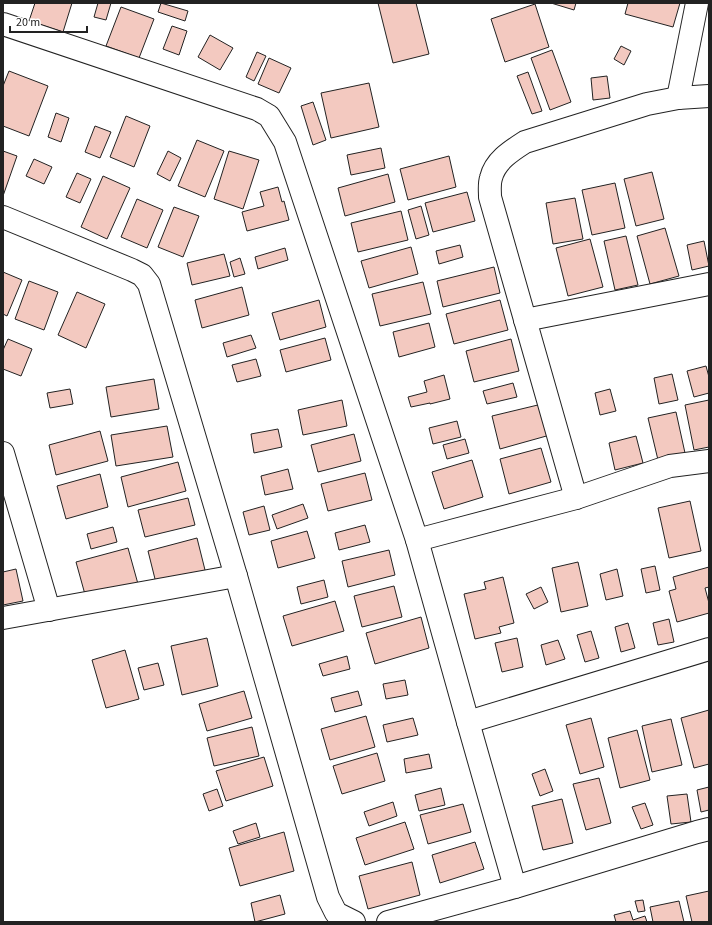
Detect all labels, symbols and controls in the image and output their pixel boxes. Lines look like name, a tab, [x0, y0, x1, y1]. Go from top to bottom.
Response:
scale bar	[10, 8, 87, 34]
text: 20 m	[16, 14, 40, 31]

